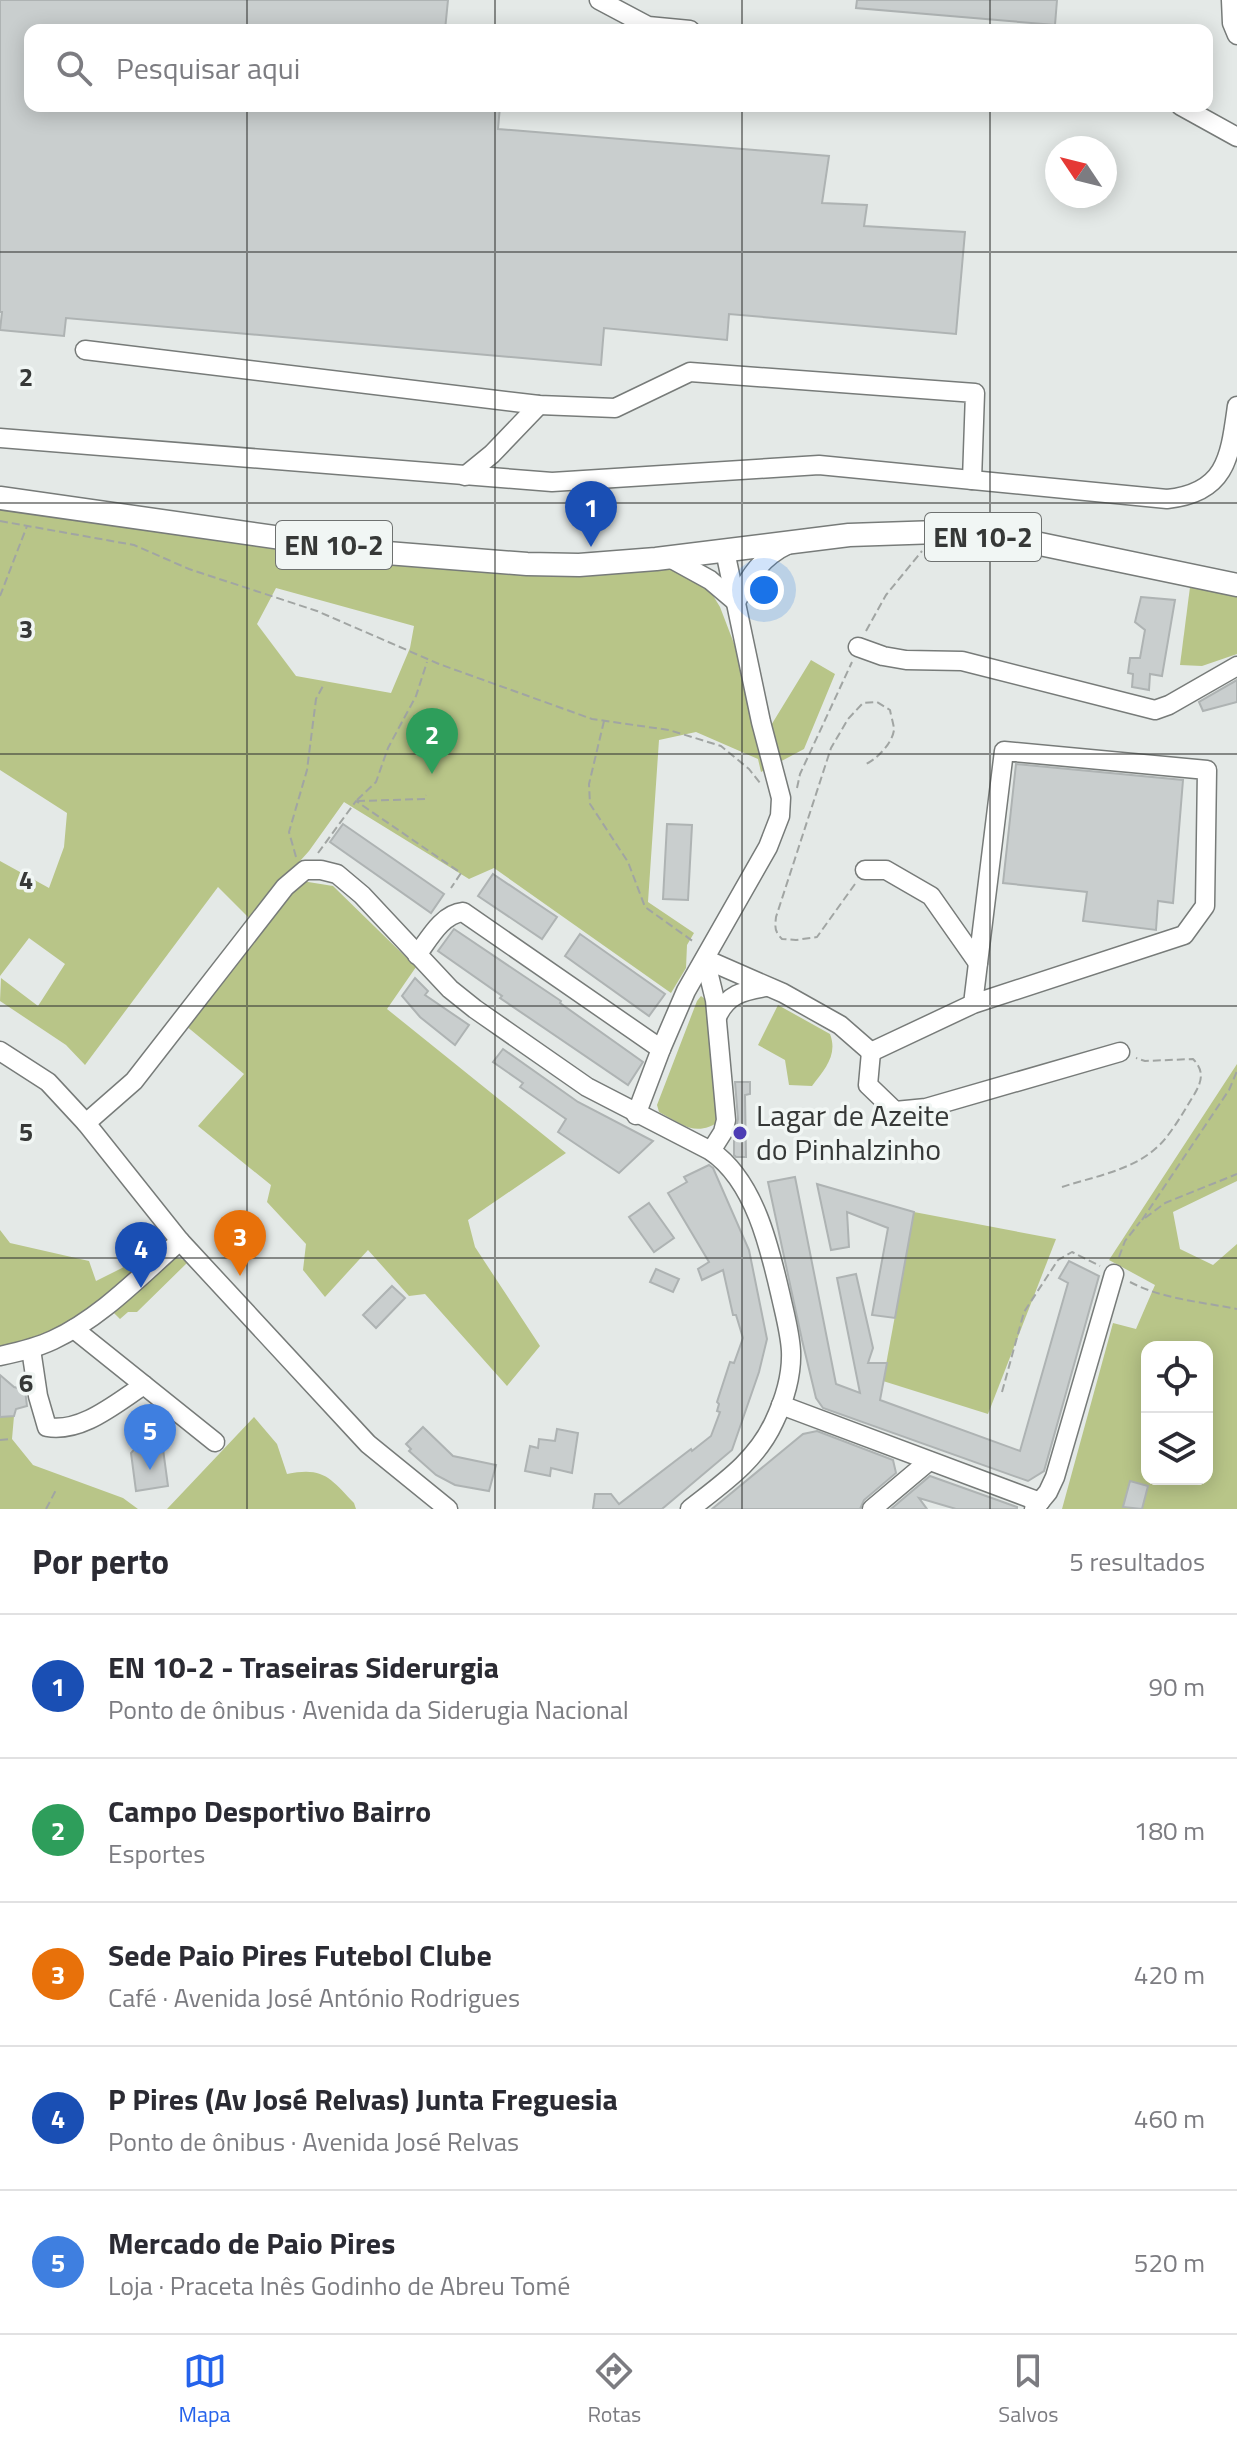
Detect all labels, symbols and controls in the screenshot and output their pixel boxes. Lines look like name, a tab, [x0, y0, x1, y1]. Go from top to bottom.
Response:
search box	[24, 24, 1213, 112]
text: Pesquisar aqui	[116, 45, 300, 91]
icon: search	[52, 46, 96, 90]
north arrow	[1045, 136, 1117, 208]
text: 2	[19, 357, 33, 396]
pin: 1	[565, 481, 617, 547]
road number: EN 10-2	[925, 513, 1041, 561]
road number: EN 10-2	[276, 521, 392, 569]
your location	[744, 570, 784, 610]
text: 3	[19, 609, 33, 648]
pin: 2	[406, 708, 458, 774]
text: 4	[19, 860, 33, 899]
place label: Lagar de Azeite do Pinhalzinho	[756, 1092, 949, 1172]
text: 5	[19, 1112, 33, 1151]
marker: Lagar de Azeite do Pinhalzinho	[731, 1124, 749, 1142]
pin: 3	[214, 1210, 266, 1276]
pin: 4	[115, 1222, 167, 1288]
map controls	[1141, 1341, 1213, 1485]
button: locate	[1141, 1341, 1213, 1413]
text: 6	[19, 1363, 33, 1402]
pin: 5	[124, 1404, 176, 1470]
button: layers	[1141, 1413, 1213, 1485]
text: Por perto	[32, 1535, 169, 1587]
text: 5 resultados	[1069, 1542, 1205, 1581]
text: EN 10-2 - Traseiras Siderurgia	[108, 1644, 499, 1690]
text: 1	[51, 1667, 65, 1706]
text: 90 m	[1148, 1667, 1205, 1706]
text: Ponto de ônibus · Avenida da Siderugia Nacional	[108, 1690, 629, 1729]
text: Campo Desportivo Bairro	[108, 1788, 431, 1834]
text: 2	[51, 1811, 65, 1850]
text: 180 m	[1134, 1811, 1205, 1850]
text: Esportes	[108, 1834, 205, 1873]
text: Sede Paio Pires Futebol Clube	[108, 1932, 492, 1978]
text: 3	[51, 1955, 65, 1994]
text: 420 m	[1134, 1955, 1205, 1994]
text: Café · Avenida José António Rodrigues	[108, 1978, 520, 2017]
text: P Pires (Av José Relvas) Junta Freguesia	[108, 2076, 618, 2122]
text: 4	[51, 2099, 65, 2138]
text: 460 m	[1134, 2099, 1205, 2138]
text: Ponto de ônibus · Avenida José Relvas	[108, 2122, 519, 2161]
text: Mercado de Paio Pires	[108, 2220, 395, 2266]
text: 5	[51, 2243, 65, 2282]
text: 520 m	[1134, 2243, 1205, 2282]
text: Loja · Praceta Inês Godinho de Abreu Tomé	[108, 2266, 570, 2305]
tab: Mapa	[178, 2349, 231, 2431]
tab: Rotas	[587, 2349, 641, 2431]
tab: Salvos	[998, 2349, 1059, 2431]

